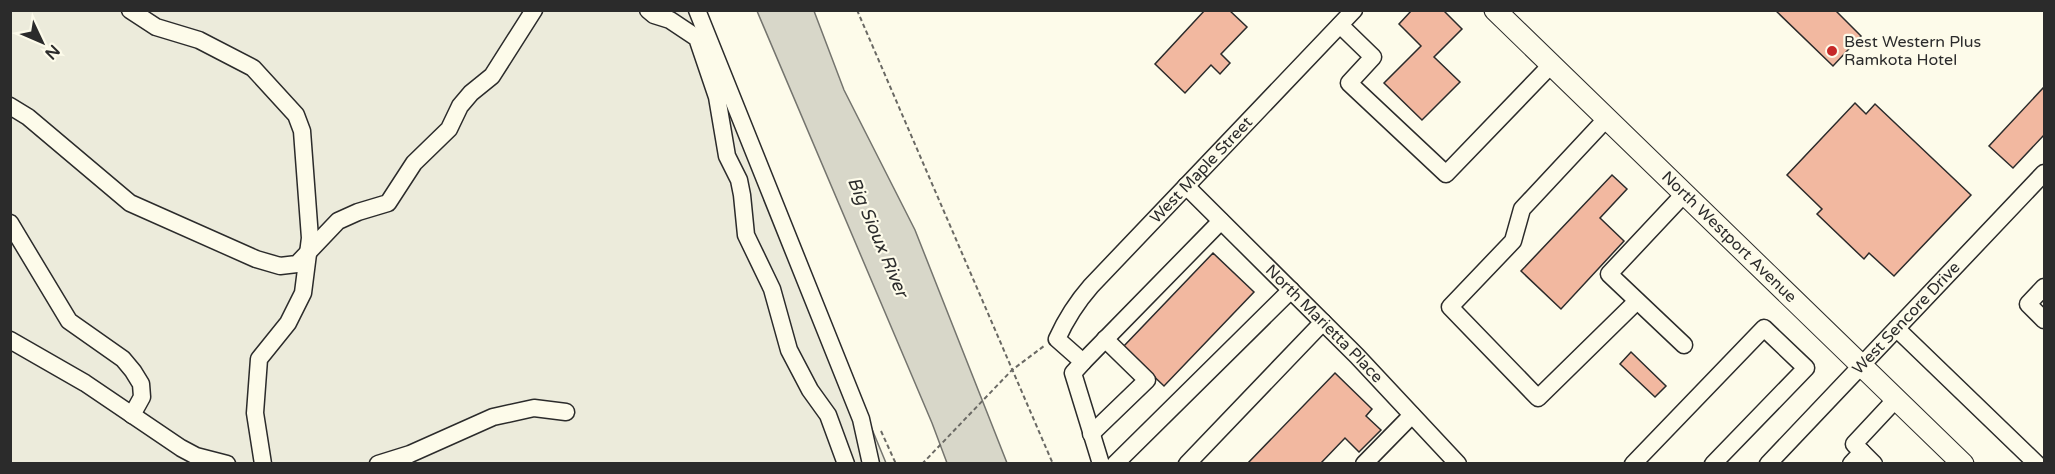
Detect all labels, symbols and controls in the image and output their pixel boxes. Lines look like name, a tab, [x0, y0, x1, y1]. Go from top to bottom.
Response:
north arrow	[12, 12, 72, 72]
place label: Best Western Plus Ramkota Hotel	[1844, 32, 1981, 70]
text: N	[40, 40, 64, 63]
marker: Best Western Plus Ramkota Hotel	[1825, 44, 1839, 58]
street label: West Maple Street	[1146, 113, 1257, 228]
street label: North Westport Avenue	[1657, 167, 1801, 307]
water label: Big Sioux River	[843, 174, 914, 302]
street label: West Sencore Drive	[1848, 258, 1964, 379]
street label: North Marietta Place	[1261, 260, 1387, 387]

